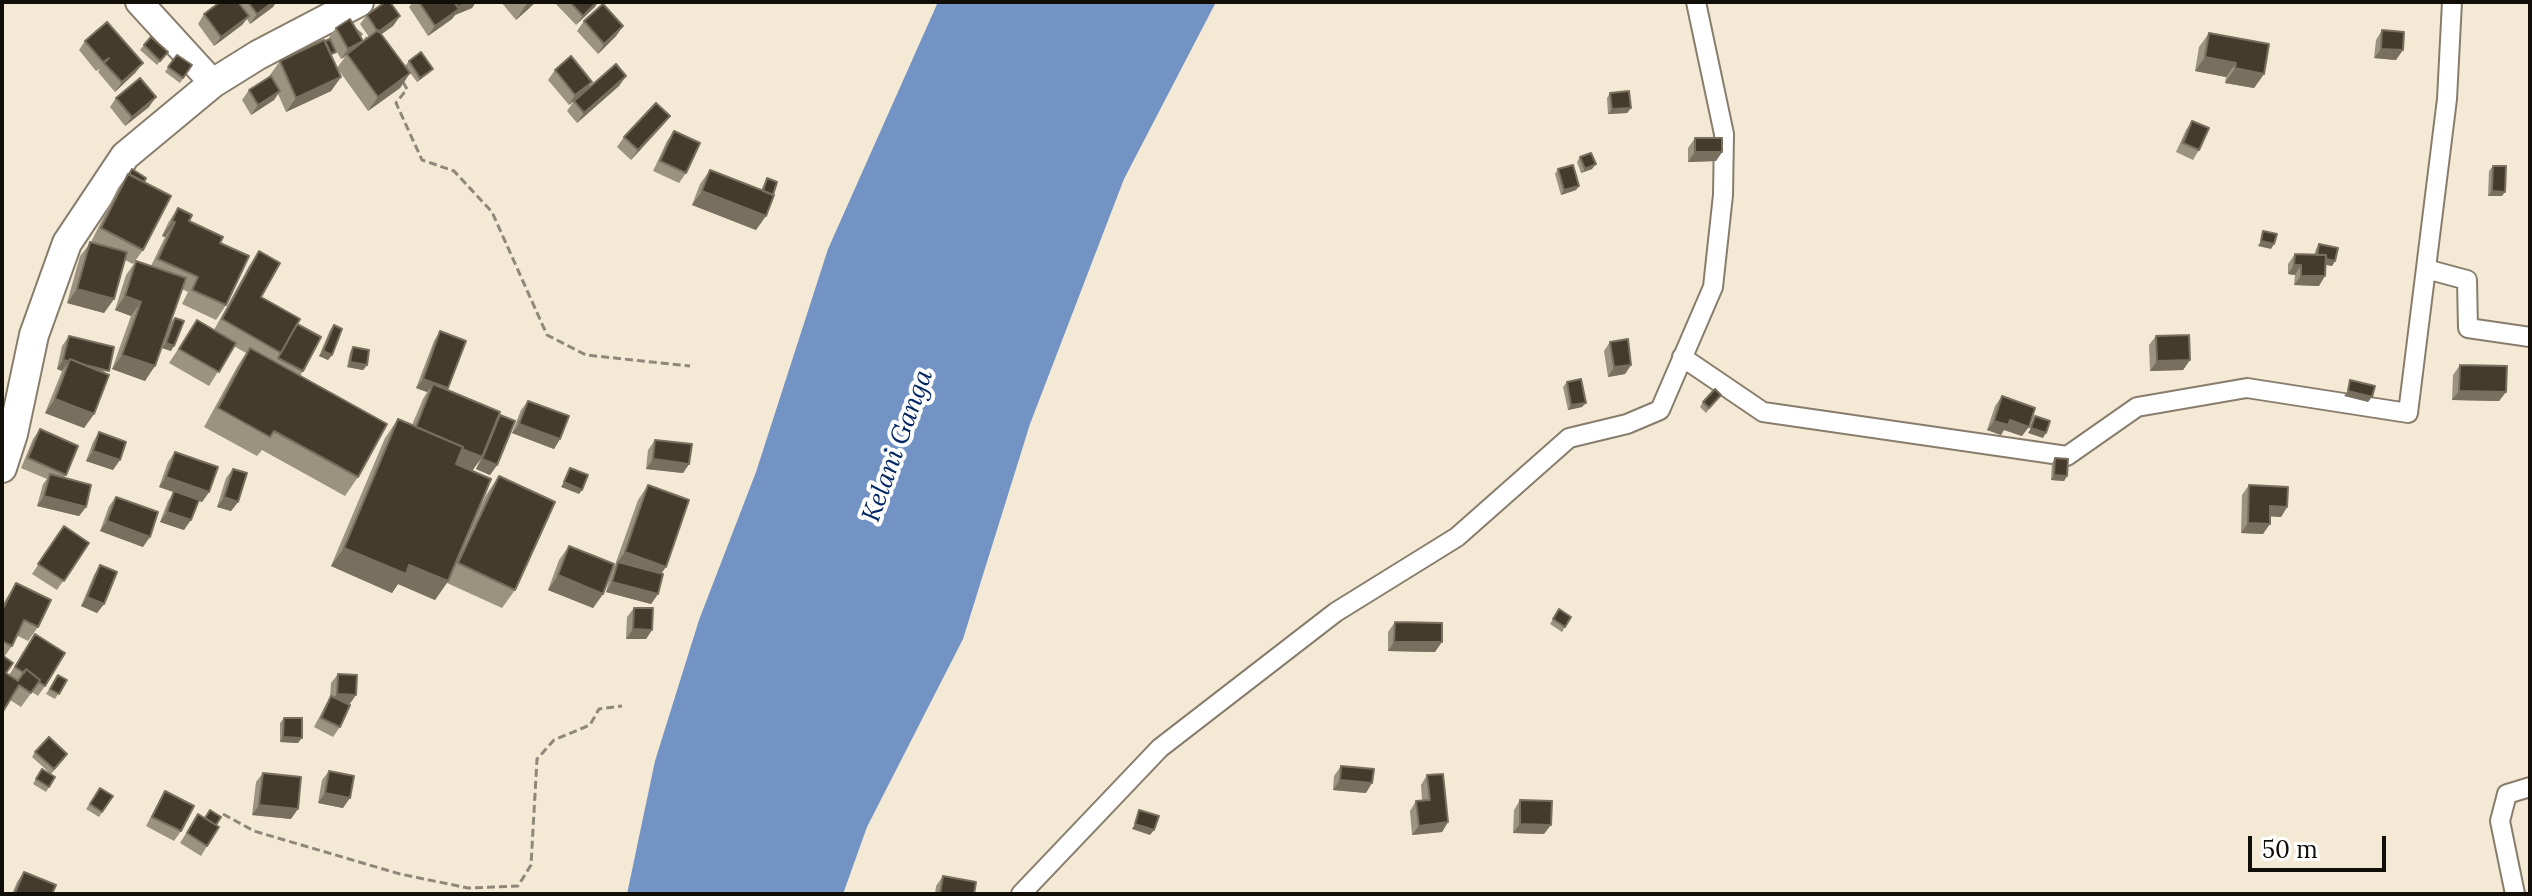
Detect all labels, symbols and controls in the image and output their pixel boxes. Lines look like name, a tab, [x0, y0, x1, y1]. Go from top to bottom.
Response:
water label: Kelani Ganga	[856, 366, 940, 526]
scale bar	[2252, 820, 2390, 870]
text: 50 m	[2262, 834, 2318, 865]

